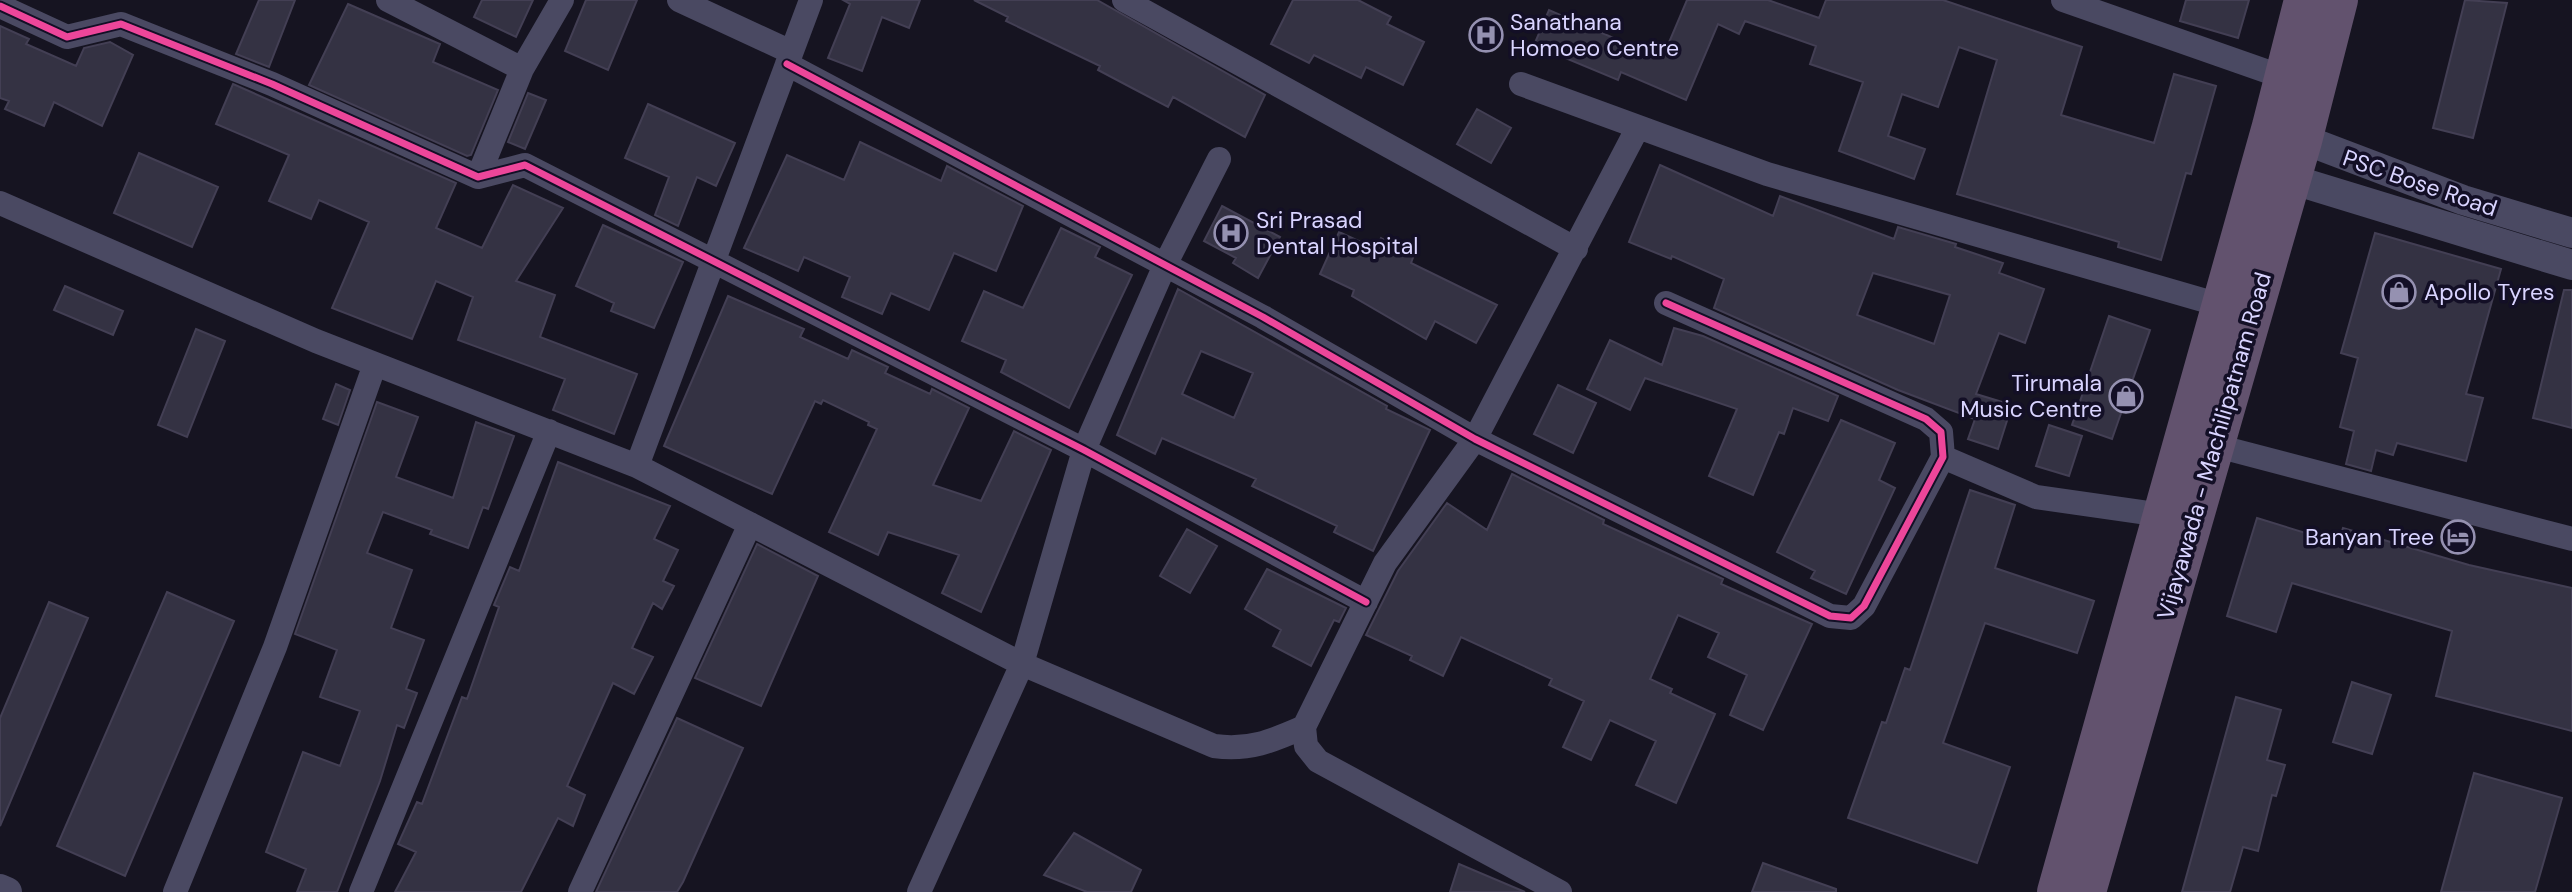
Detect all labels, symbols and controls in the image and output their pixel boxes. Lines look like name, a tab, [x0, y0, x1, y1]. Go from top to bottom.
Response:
place label: Sanathana Homoeo Centre	[1510, 7, 1679, 63]
hospital icon: Sanathana Homoeo Centre	[1467, 16, 1505, 54]
street label: PSC Bose Road	[2339, 143, 2501, 223]
place label: Sri Prasad Dental Hospital	[1256, 205, 1418, 261]
hospital icon: Sri Prasad Dental Hospital	[1212, 214, 1250, 252]
street label: Vijayawada - Machilipatnam Road	[2150, 269, 2278, 623]
shop icon: Apollo Tyres	[2380, 273, 2418, 311]
place label: Apollo Tyres	[2424, 277, 2555, 307]
place label: Tirumala Music Centre	[1960, 368, 2102, 424]
shop icon: Tirumala Music Centre	[2107, 377, 2145, 415]
hotel icon: Banyan Tree	[2439, 518, 2477, 556]
place label: Banyan Tree	[2305, 522, 2434, 552]

